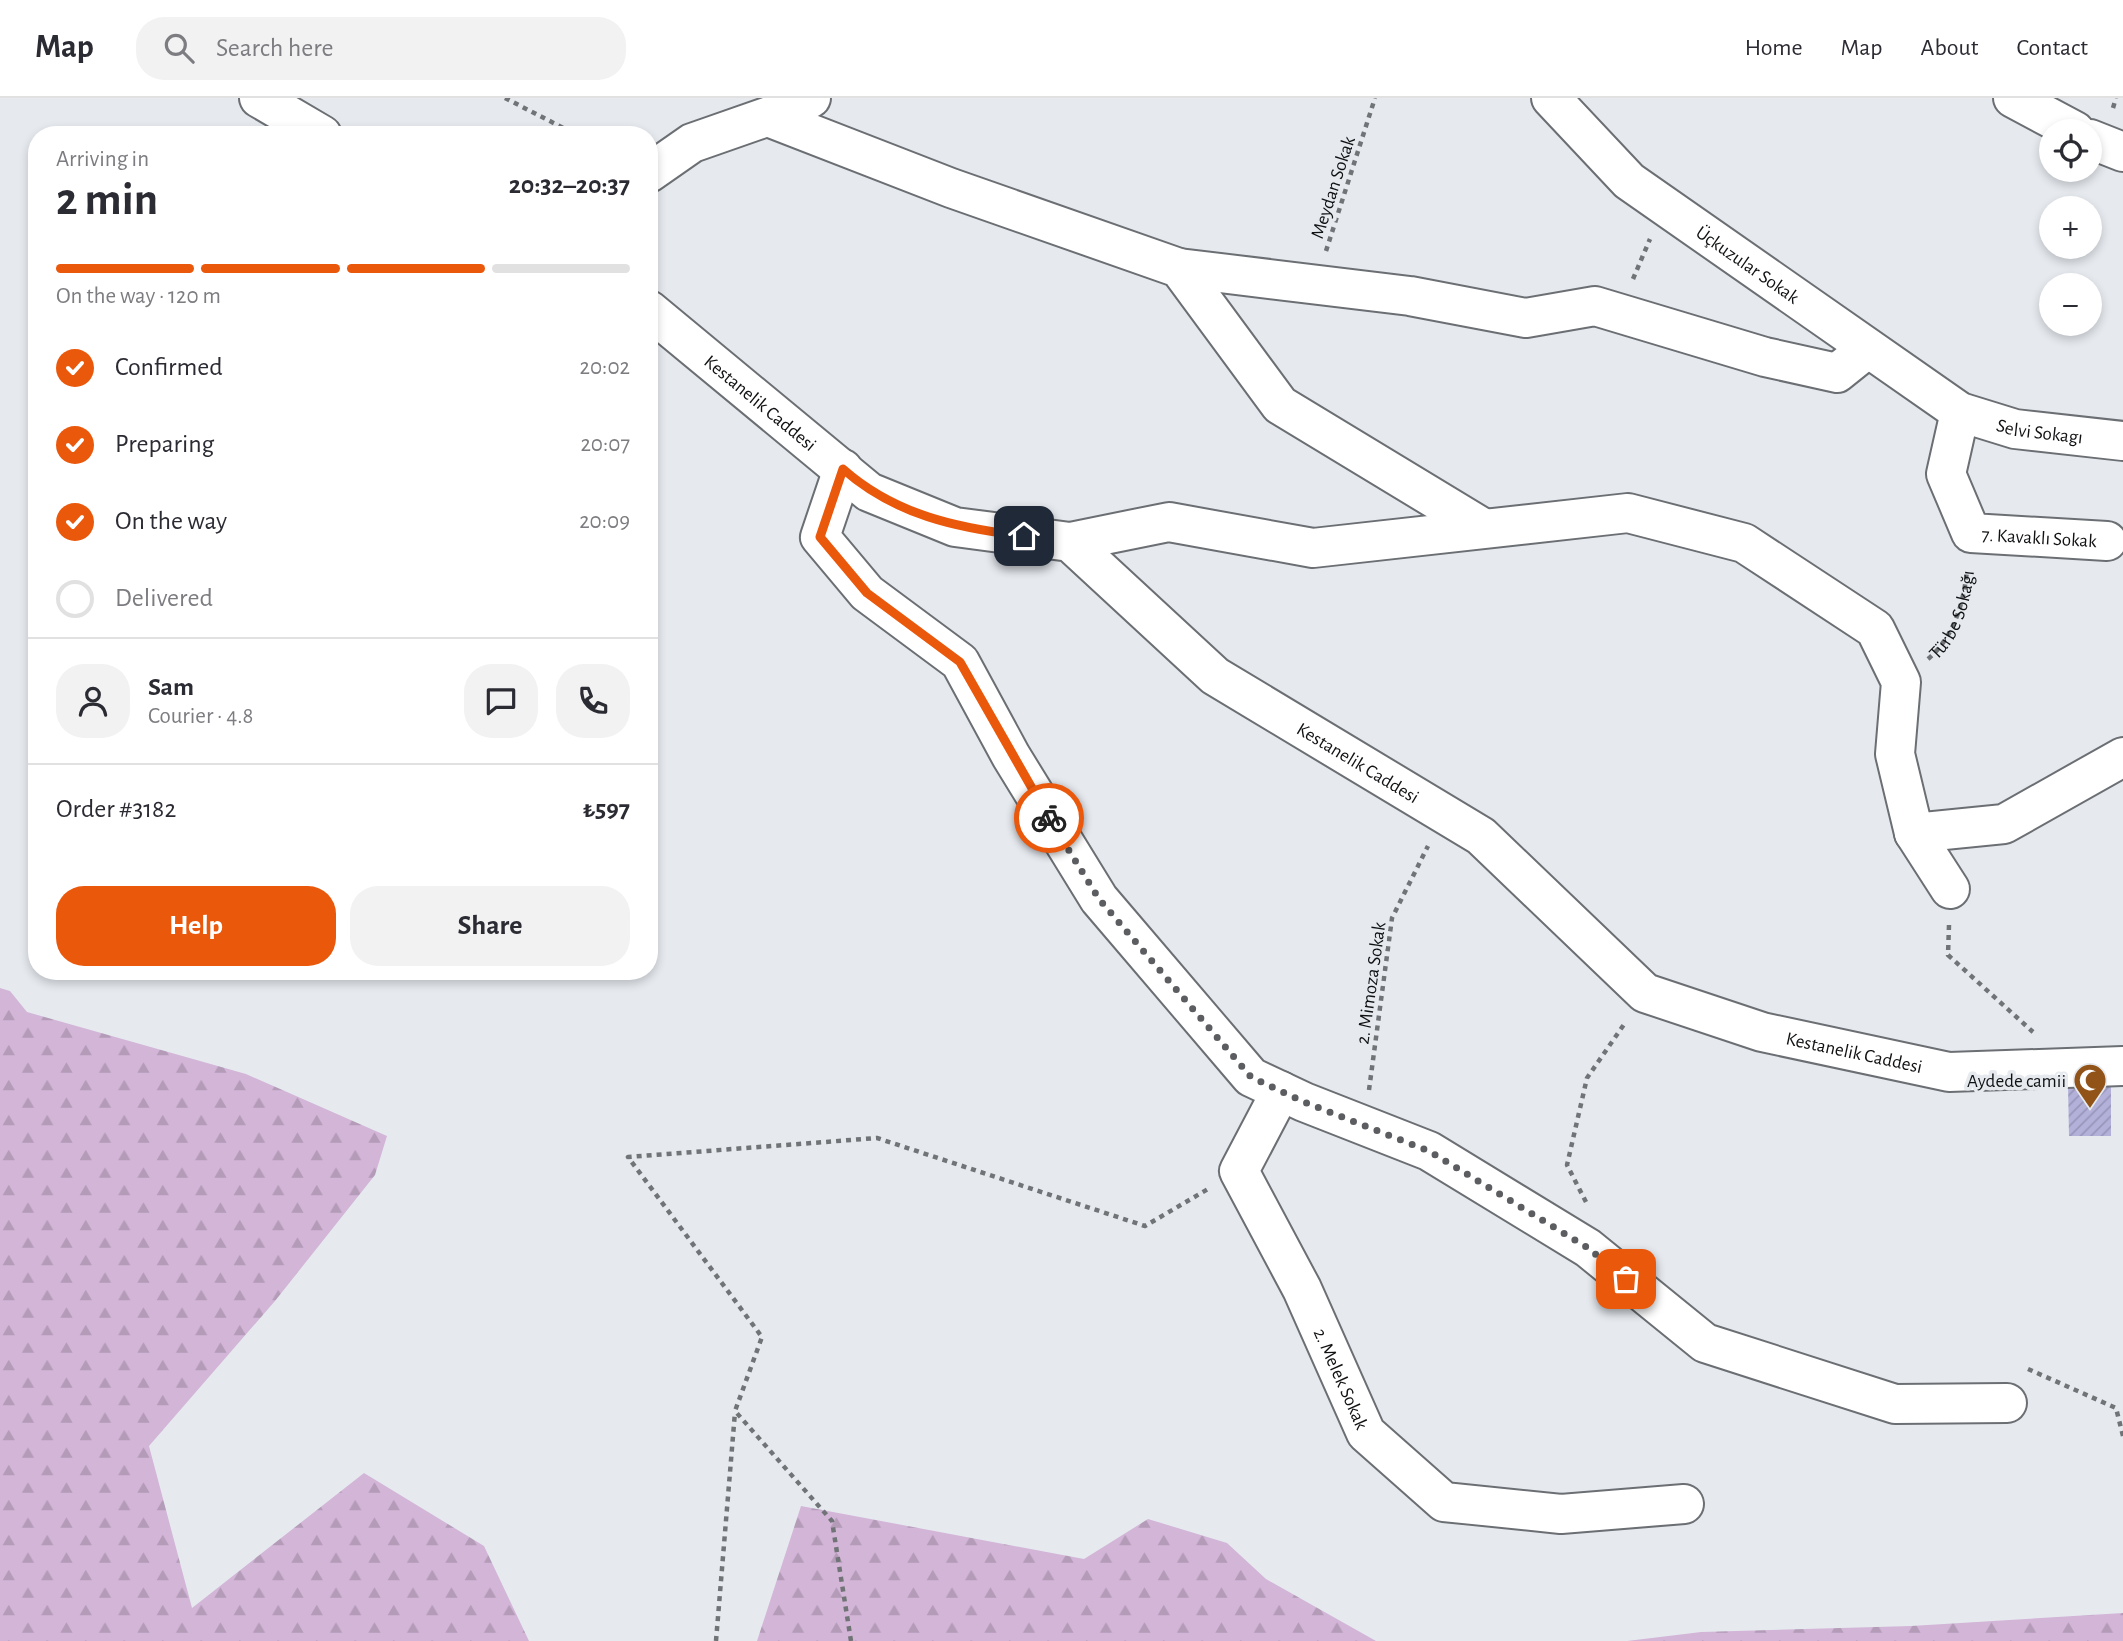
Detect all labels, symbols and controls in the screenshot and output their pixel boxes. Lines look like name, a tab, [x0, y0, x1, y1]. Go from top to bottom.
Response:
search box	[136, 17, 626, 80]
icon: search	[160, 29, 198, 67]
text: Map	[35, 31, 94, 64]
text: Search here	[216, 35, 334, 61]
text: Home	[1745, 36, 1803, 60]
text: Map	[1841, 36, 1883, 60]
text: About	[1921, 36, 1978, 60]
text: Contact	[2016, 36, 2088, 60]
map controls	[2039, 119, 2102, 336]
button: locate	[2039, 119, 2102, 182]
street label: Meydan Sokak	[1308, 134, 1359, 241]
text: Arriving in	[56, 148, 149, 171]
text: 20:32–20:37	[509, 172, 630, 198]
text: 2 min	[56, 177, 158, 223]
button: +	[2039, 196, 2102, 259]
street label: Üçkuzular Sokak	[1692, 222, 1802, 308]
button: −	[2039, 273, 2102, 336]
text: On the way · 120 m	[56, 285, 221, 308]
icon: check	[56, 349, 94, 387]
street label: Kestanelik Caddesi	[700, 352, 819, 455]
text: Confirmed	[115, 354, 223, 380]
text: 20:02	[580, 356, 630, 379]
street label: Selvi Sokagı	[1994, 416, 2084, 447]
icon: check	[56, 426, 94, 464]
text: Preparing	[115, 431, 214, 457]
text: 20:07	[580, 433, 630, 456]
icon: check	[56, 503, 94, 541]
pin	[994, 506, 1054, 566]
text: On the way	[115, 508, 227, 534]
text: 20:09	[579, 510, 630, 533]
icon: home	[1005, 517, 1043, 555]
street label: 7. Kavaklı Sokak	[1981, 526, 2098, 551]
street label: Türbe Sokağı	[1926, 570, 1978, 663]
text: Delivered	[115, 585, 213, 611]
button: person	[56, 664, 130, 738]
button: chat	[464, 664, 538, 738]
button: phone	[556, 664, 630, 738]
text: Sam	[148, 674, 194, 700]
text: Courier · 4.8	[148, 705, 253, 728]
street label: Kestanelik Caddesi	[1293, 720, 1422, 807]
courier	[1014, 783, 1084, 853]
text: Order #3182	[56, 796, 176, 822]
text: ₺597	[583, 796, 630, 822]
icon: bike	[1030, 799, 1068, 837]
button: Help	[56, 886, 336, 966]
button: Share	[350, 886, 630, 966]
street label: 2. Mimoza Sokak	[1353, 920, 1390, 1046]
street label: Kestanelik Caddesi	[1784, 1029, 1924, 1077]
mosque icon: Aydede camii	[2071, 1061, 2109, 1110]
place label: Aydede camii	[1967, 1072, 2066, 1091]
pin	[1596, 1249, 1656, 1309]
icon: bag	[1607, 1260, 1645, 1298]
street label: 2. Melek Sokak	[1310, 1326, 1371, 1433]

